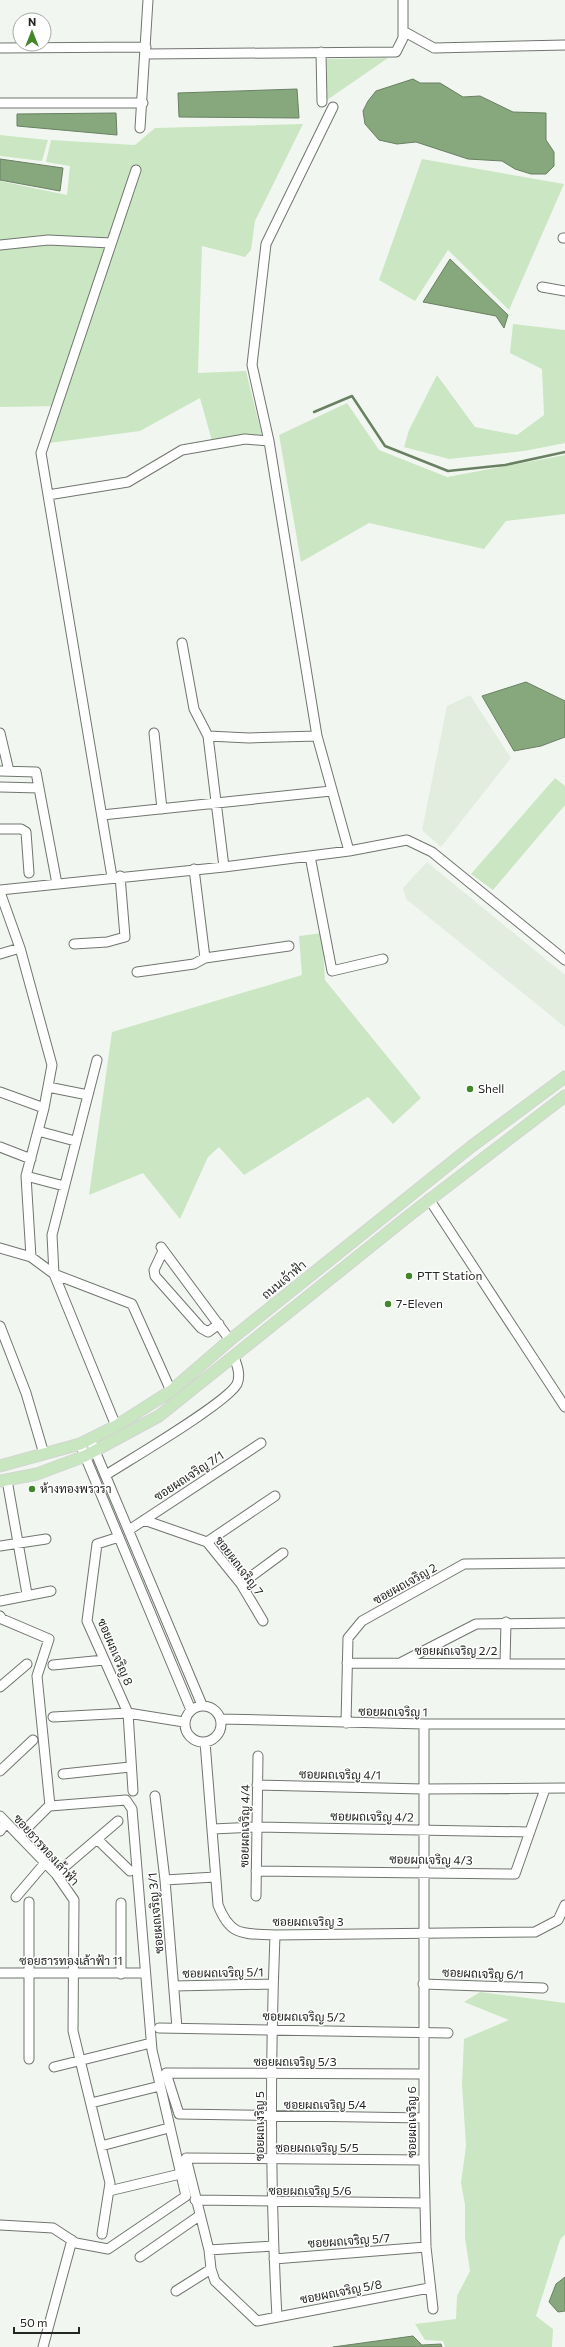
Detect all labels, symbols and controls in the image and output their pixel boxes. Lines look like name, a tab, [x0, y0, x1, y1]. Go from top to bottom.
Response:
north arrow	[12, 12, 52, 52]
text: N	[28, 15, 36, 28]
place label: Shell	[478, 1081, 504, 1095]
marker: Shell	[465, 1084, 475, 1094]
street label: ถนนเจ้าฟ้า	[258, 1257, 308, 1301]
place label: PTT Station	[417, 1268, 482, 1282]
marker: PTT Station	[404, 1271, 414, 1281]
place label: 7-Eleven	[396, 1296, 443, 1310]
marker: 7-Eleven	[383, 1299, 393, 1309]
street label: ซอยผถเจริญ 7/1	[151, 1447, 226, 1504]
place label: ห้างทองพรวรา	[40, 1481, 112, 1495]
marker: ห้างทองพรวรา	[27, 1484, 37, 1494]
street label: ซอยผถเจริญ 7	[212, 1533, 267, 1598]
street label: ซอยผถเจริญ 2	[370, 1560, 440, 1607]
street label: ซอยผถเจริญ 8	[95, 1616, 136, 1688]
street label: ซอยผถเจริญ 2/2	[415, 1643, 498, 1658]
street label: ซอยผถเจริญ 1	[358, 1703, 428, 1720]
street label: ซอยผถเจริญ 4/1	[299, 1766, 381, 1783]
street label: ซอยผถเจริญ 4/4	[236, 1784, 253, 1868]
street label: ซอยผถเจริญ 4/2	[330, 1808, 414, 1825]
street label: ซอยธารทองเล้าฟ้า	[11, 1811, 82, 1888]
street label: ซอยผถเจริญ 4/3	[389, 1851, 473, 1868]
street label: ซอยผถเจริญ 3/1	[144, 1872, 167, 1954]
street label: ซอยผถเจริญ 3	[272, 1914, 344, 1929]
street label: ซอยธารทองเล้าฟ้า 11	[19, 1953, 123, 1967]
street label: ซอยผถเจริญ 5/1	[182, 1964, 264, 1981]
street label: ซอยผถเจริญ 6/1	[442, 1965, 524, 1982]
street label: ซอยผถเจริญ 5/2	[262, 2008, 346, 2025]
street label: ซอยผถเจริญ 5/3	[253, 2054, 337, 2069]
street label: ซอยผถเจริญ 6	[404, 2086, 419, 2158]
street label: ซอยผถเงริญ 5	[252, 2091, 267, 2161]
street label: ซอยผถเจริญ 5/4	[284, 2097, 366, 2112]
street label: ซอยผถเจริญ 5/5	[275, 2140, 359, 2155]
street label: ซอยผถเจริญ 5/6	[268, 2183, 352, 2198]
street label: ซอยผถเจริญ 5/7	[307, 2230, 391, 2251]
street label: ซอยผถเจริญ 5/8	[299, 2276, 383, 2307]
scale bar	[14, 2309, 79, 2335]
text: 50 m	[20, 2315, 48, 2329]

